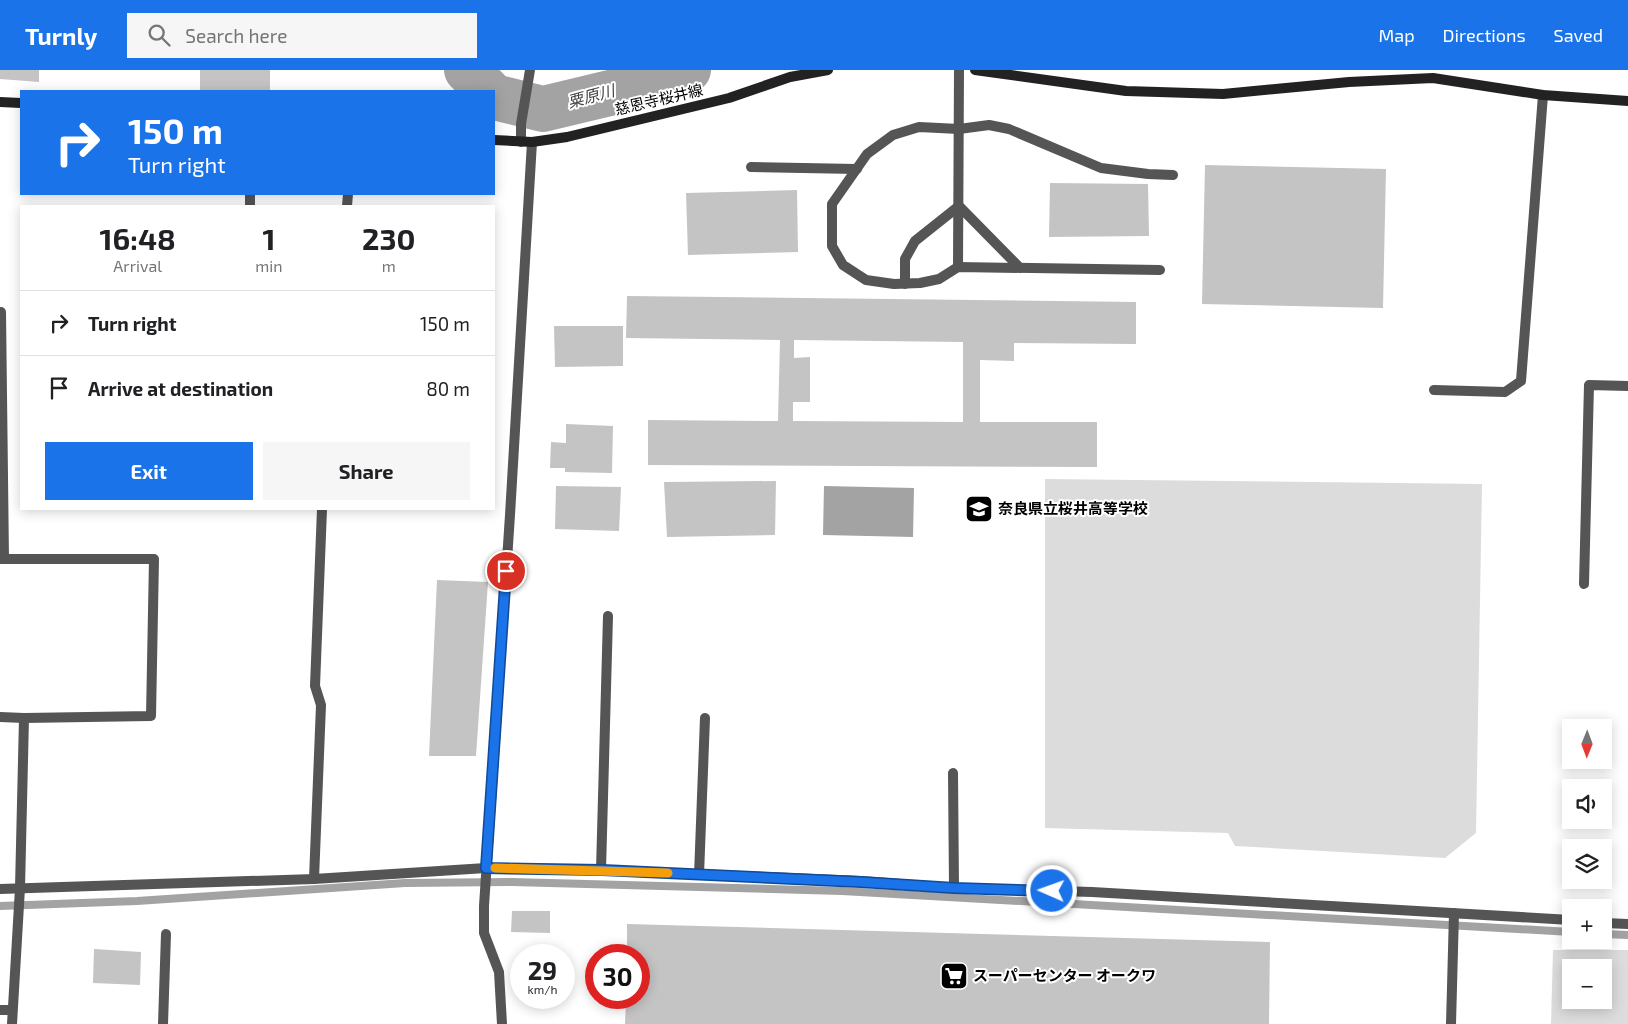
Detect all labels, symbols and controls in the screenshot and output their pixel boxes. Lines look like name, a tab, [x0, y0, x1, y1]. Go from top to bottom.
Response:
search box	[127, 13, 477, 58]
text: Turnly	[25, 21, 97, 50]
icon: search	[145, 21, 173, 49]
text: Search here	[185, 24, 287, 47]
text: Map	[1378, 24, 1415, 46]
text: Directions	[1443, 24, 1526, 46]
text: Saved	[1554, 24, 1603, 46]
water label: 粟原川	[565, 80, 618, 111]
street label: 慈恩寺桜井線	[613, 80, 705, 118]
text: 150 m	[128, 109, 223, 151]
icon: right	[45, 110, 110, 175]
text: Turn right	[128, 151, 226, 177]
text: 16:48	[100, 220, 176, 256]
text: 1	[262, 220, 275, 256]
text: 230	[362, 220, 415, 256]
text: Arrival	[113, 256, 162, 275]
text: min	[255, 256, 283, 275]
text: m	[382, 256, 396, 275]
icon: right	[45, 309, 73, 337]
text: Turn right	[88, 312, 176, 335]
text: 150 m	[420, 312, 470, 335]
icon: arrive	[45, 374, 73, 402]
text: Arrive at destination	[88, 377, 273, 400]
text: 80 m	[426, 377, 470, 400]
button: Exit	[45, 442, 253, 500]
button: Share	[263, 442, 470, 500]
school or university icon: 奈良県立桜井高等学校	[964, 494, 994, 524]
place label: 奈良県立桜井高等学校	[998, 499, 1148, 517]
pin	[485, 550, 527, 592]
icon: arrive	[492, 557, 520, 585]
north arrow	[1562, 719, 1612, 769]
map controls	[1562, 719, 1612, 1009]
button: sound	[1562, 779, 1612, 829]
button: layers	[1562, 839, 1612, 889]
position arrow	[1025, 864, 1077, 916]
button: +	[1562, 899, 1612, 949]
speed limit sign: 30	[585, 944, 650, 1009]
text: 29	[528, 955, 557, 985]
button: −	[1562, 959, 1612, 1009]
supermarket icon: スーパーセンター オークワ	[939, 961, 969, 991]
place label: スーパーセンター オークワ	[973, 966, 1156, 984]
text: km/h	[528, 982, 557, 996]

